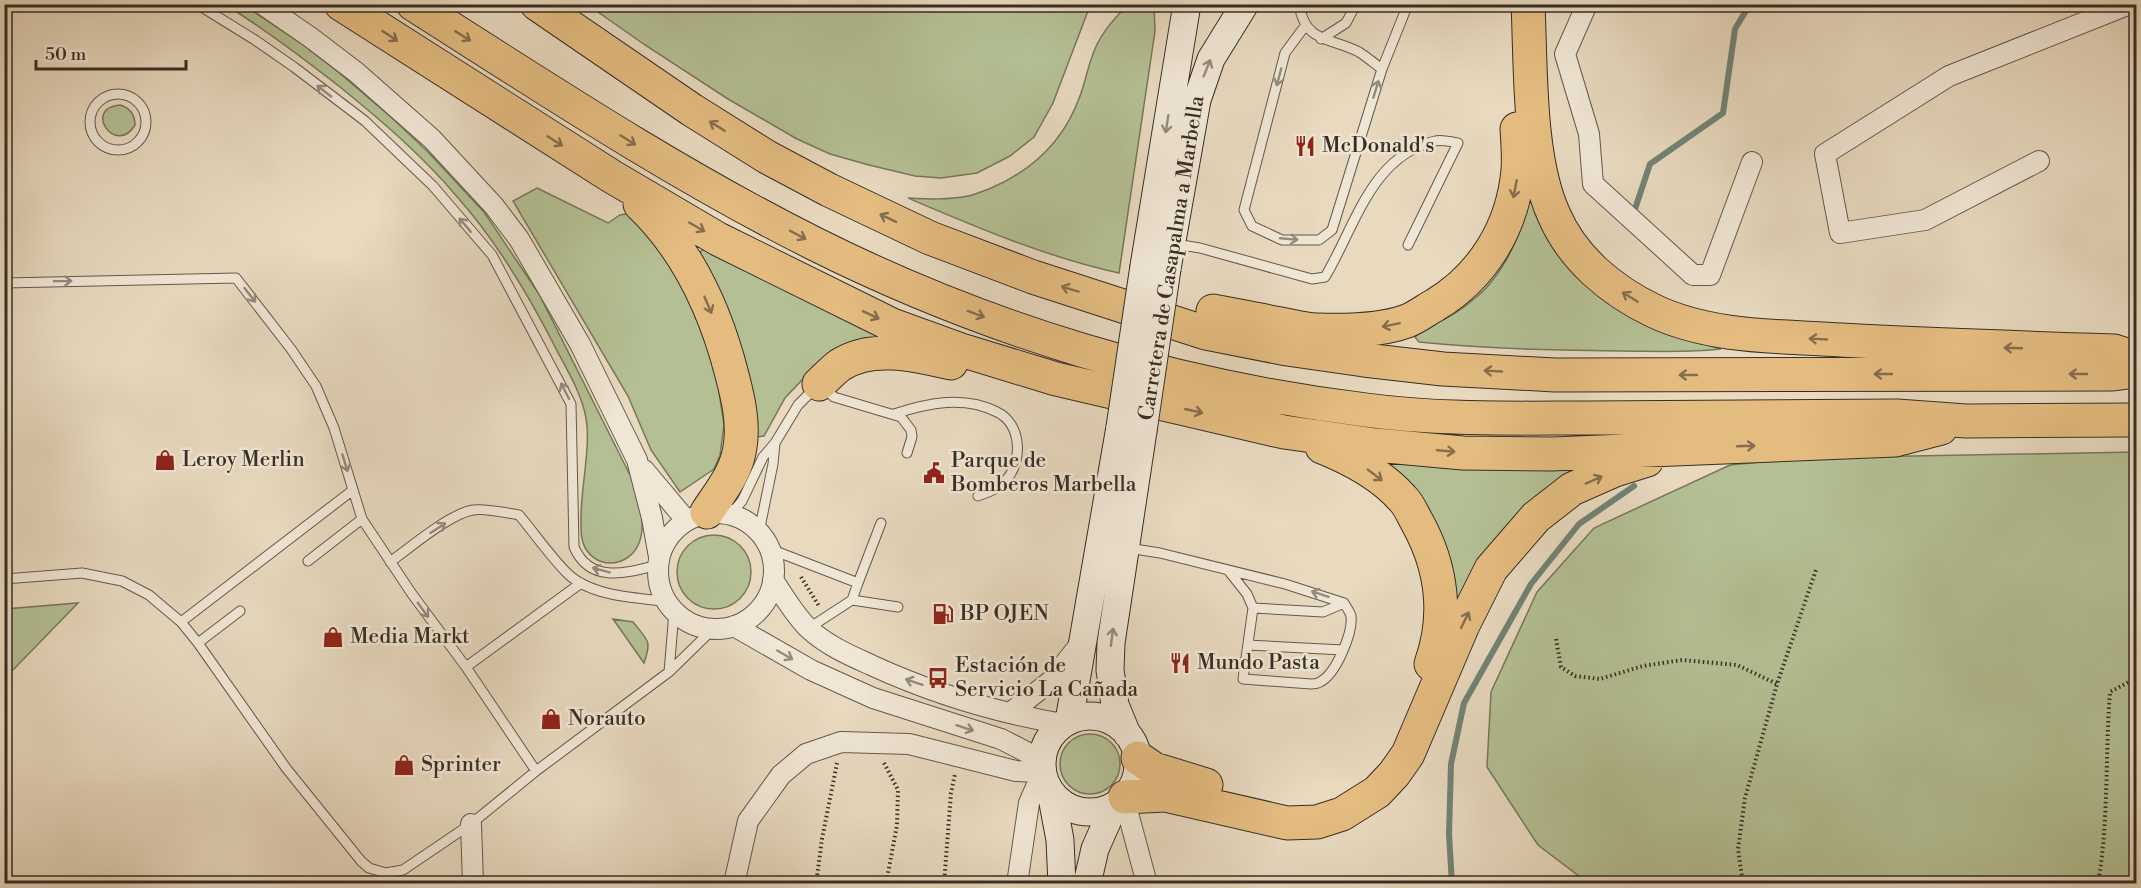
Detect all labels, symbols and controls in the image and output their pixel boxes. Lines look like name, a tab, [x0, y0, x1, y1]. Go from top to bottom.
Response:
one-way arrow	[381, 30, 398, 42]
one-way arrow	[454, 30, 471, 42]
scale bar	[36, 33, 186, 71]
text: 50 m	[45, 43, 87, 66]
one-way arrow	[1202, 60, 1213, 78]
one-way arrow	[1272, 67, 1284, 86]
one-way arrow	[1371, 80, 1382, 99]
one-way arrow	[316, 85, 332, 98]
street label: Carretera de Casapalma a Marbella	[1133, 93, 1211, 422]
one-way arrow	[1161, 114, 1172, 134]
one-way arrow	[709, 119, 726, 131]
place label: McDonald's	[1322, 133, 1434, 159]
one-way arrow	[619, 134, 636, 147]
restaurant icon: McDonald's	[1293, 134, 1317, 158]
one-way arrow	[546, 135, 563, 147]
one-way arrow	[1509, 178, 1520, 198]
one-way arrow	[880, 212, 898, 224]
one-way arrow	[458, 218, 472, 233]
one-way arrow	[688, 221, 705, 233]
one-way arrow	[789, 229, 806, 241]
one-way arrow	[1279, 234, 1298, 245]
one-way arrow	[52, 275, 72, 287]
one-way arrow	[1061, 283, 1080, 294]
one-way arrow	[243, 287, 256, 303]
one-way arrow	[1622, 291, 1639, 304]
one-way arrow	[703, 295, 714, 314]
one-way arrow	[862, 310, 880, 321]
one-way arrow	[966, 310, 985, 321]
one-way arrow	[1382, 319, 1401, 331]
one-way arrow	[1809, 333, 1829, 344]
one-way arrow	[2004, 342, 2024, 354]
one-way arrow	[1484, 366, 1504, 377]
one-way arrow	[1874, 368, 1894, 380]
one-way arrow	[2069, 368, 2089, 380]
one-way arrow	[1679, 369, 1699, 381]
one-way arrow	[558, 383, 570, 401]
one-way arrow	[1184, 406, 1204, 417]
one-way arrow	[1736, 440, 1756, 451]
one-way arrow	[1436, 446, 1456, 457]
place label: Leroy Merlin	[182, 447, 305, 473]
shop icon: Leroy Merlin	[153, 448, 177, 472]
place label: Parque de Bomberos Marbella	[950, 448, 1137, 498]
one-way arrow	[340, 453, 351, 472]
public building icon: Parque de Bomberos Marbella	[922, 461, 946, 485]
one-way arrow	[1366, 469, 1382, 481]
one-way arrow	[1584, 473, 1602, 485]
one-way arrow	[429, 522, 446, 535]
one-way arrow	[592, 564, 611, 576]
one-way arrow	[1311, 588, 1330, 599]
one-way arrow	[417, 601, 429, 617]
place label: BP OJEN	[959, 601, 1049, 627]
fuel station icon: BP OJEN	[931, 602, 955, 626]
one-way arrow	[1460, 612, 1472, 630]
place label: Media Markt	[350, 624, 470, 650]
shop icon: Media Markt	[321, 625, 345, 649]
one-way arrow	[1106, 628, 1117, 647]
one-way arrow	[776, 649, 793, 661]
place label: Mundo Pasta	[1197, 650, 1320, 676]
restaurant icon: Mundo Pasta	[1168, 651, 1192, 675]
place label: Estación de Servicio La Cañada	[955, 653, 1139, 703]
bus stop icon: Estación de Servicio La Cañada	[926, 666, 950, 690]
one-way arrow	[905, 676, 924, 687]
place label: Norauto	[568, 706, 646, 732]
shop icon: Norauto	[539, 707, 563, 731]
one-way arrow	[955, 723, 974, 734]
place label: Sprinter	[421, 752, 501, 778]
shop icon: Sprinter	[392, 753, 416, 777]

